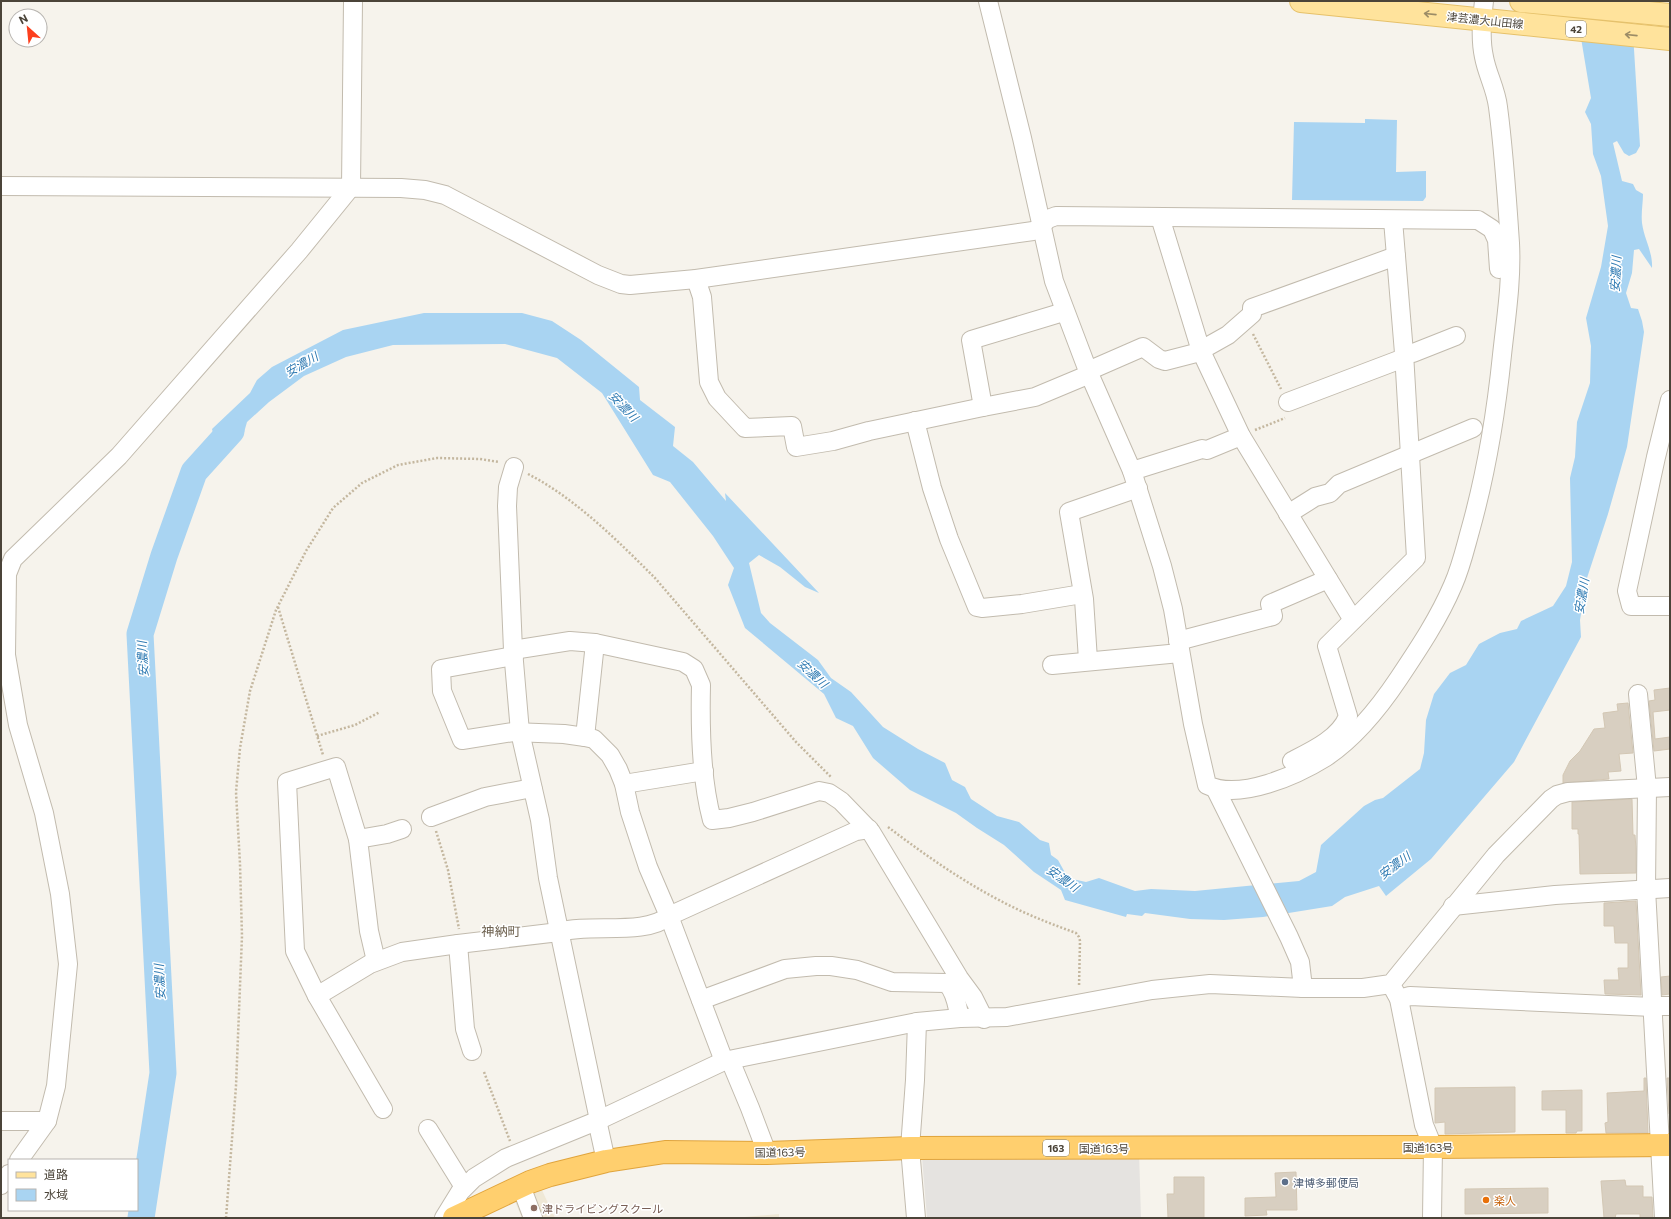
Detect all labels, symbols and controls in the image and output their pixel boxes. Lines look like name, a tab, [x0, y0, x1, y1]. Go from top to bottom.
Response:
north arrow	[8, 8, 48, 48]
one-way arrow	[1424, 10, 1437, 18]
street label: 津芸濃大山田線	[1446, 10, 1524, 30]
text: N	[17, 11, 30, 26]
road number: 42	[1566, 21, 1586, 37]
one-way arrow	[1625, 31, 1638, 39]
water label: 安濃川	[1607, 254, 1623, 292]
water label: 安濃川	[282, 348, 322, 379]
water label: 安濃川	[606, 388, 643, 425]
water label: 安濃川	[1571, 575, 1591, 615]
water label: 安濃川	[134, 639, 150, 677]
water label: 安濃川	[795, 656, 832, 692]
water label: 安濃川	[1375, 848, 1414, 881]
water label: 安濃川	[1044, 862, 1083, 895]
district label: 神納町	[481, 923, 521, 939]
water label: 安濃川	[151, 962, 167, 1000]
road number: 163	[1043, 1140, 1069, 1156]
street label: 国道163号	[1403, 1141, 1453, 1154]
street label: 国道163号	[1079, 1142, 1129, 1155]
street label: 国道163号	[755, 1145, 805, 1159]
legend	[8, 1159, 138, 1211]
text: 道路	[44, 1167, 68, 1181]
place label: 津博多郵便局	[1293, 1176, 1359, 1189]
marker: 津博多郵便局	[1280, 1177, 1290, 1187]
text: 水域	[44, 1187, 68, 1201]
place label: 楽人	[1494, 1194, 1516, 1207]
marker: 楽人	[1481, 1195, 1491, 1205]
place label: 津ドライビングスクール	[542, 1202, 663, 1215]
marker: 津ドライビングスクール	[529, 1203, 539, 1213]

